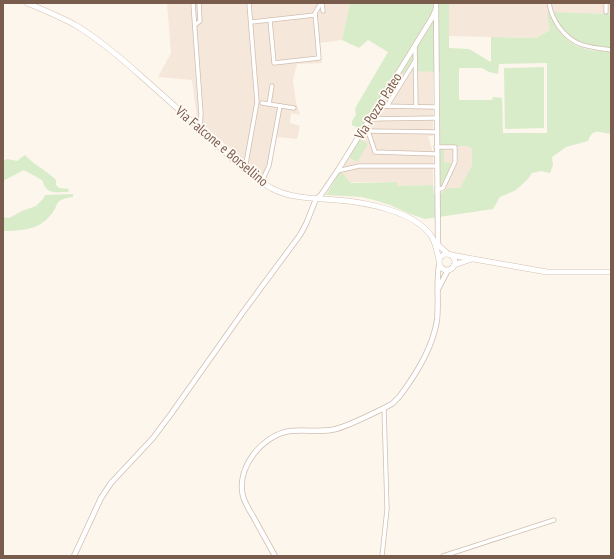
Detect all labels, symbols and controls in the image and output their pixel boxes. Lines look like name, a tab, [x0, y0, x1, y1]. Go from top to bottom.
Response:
street label: Via Pozzo Pateo	[350, 69, 406, 144]
street label: Via Falcone e Borsellino	[171, 101, 272, 190]

